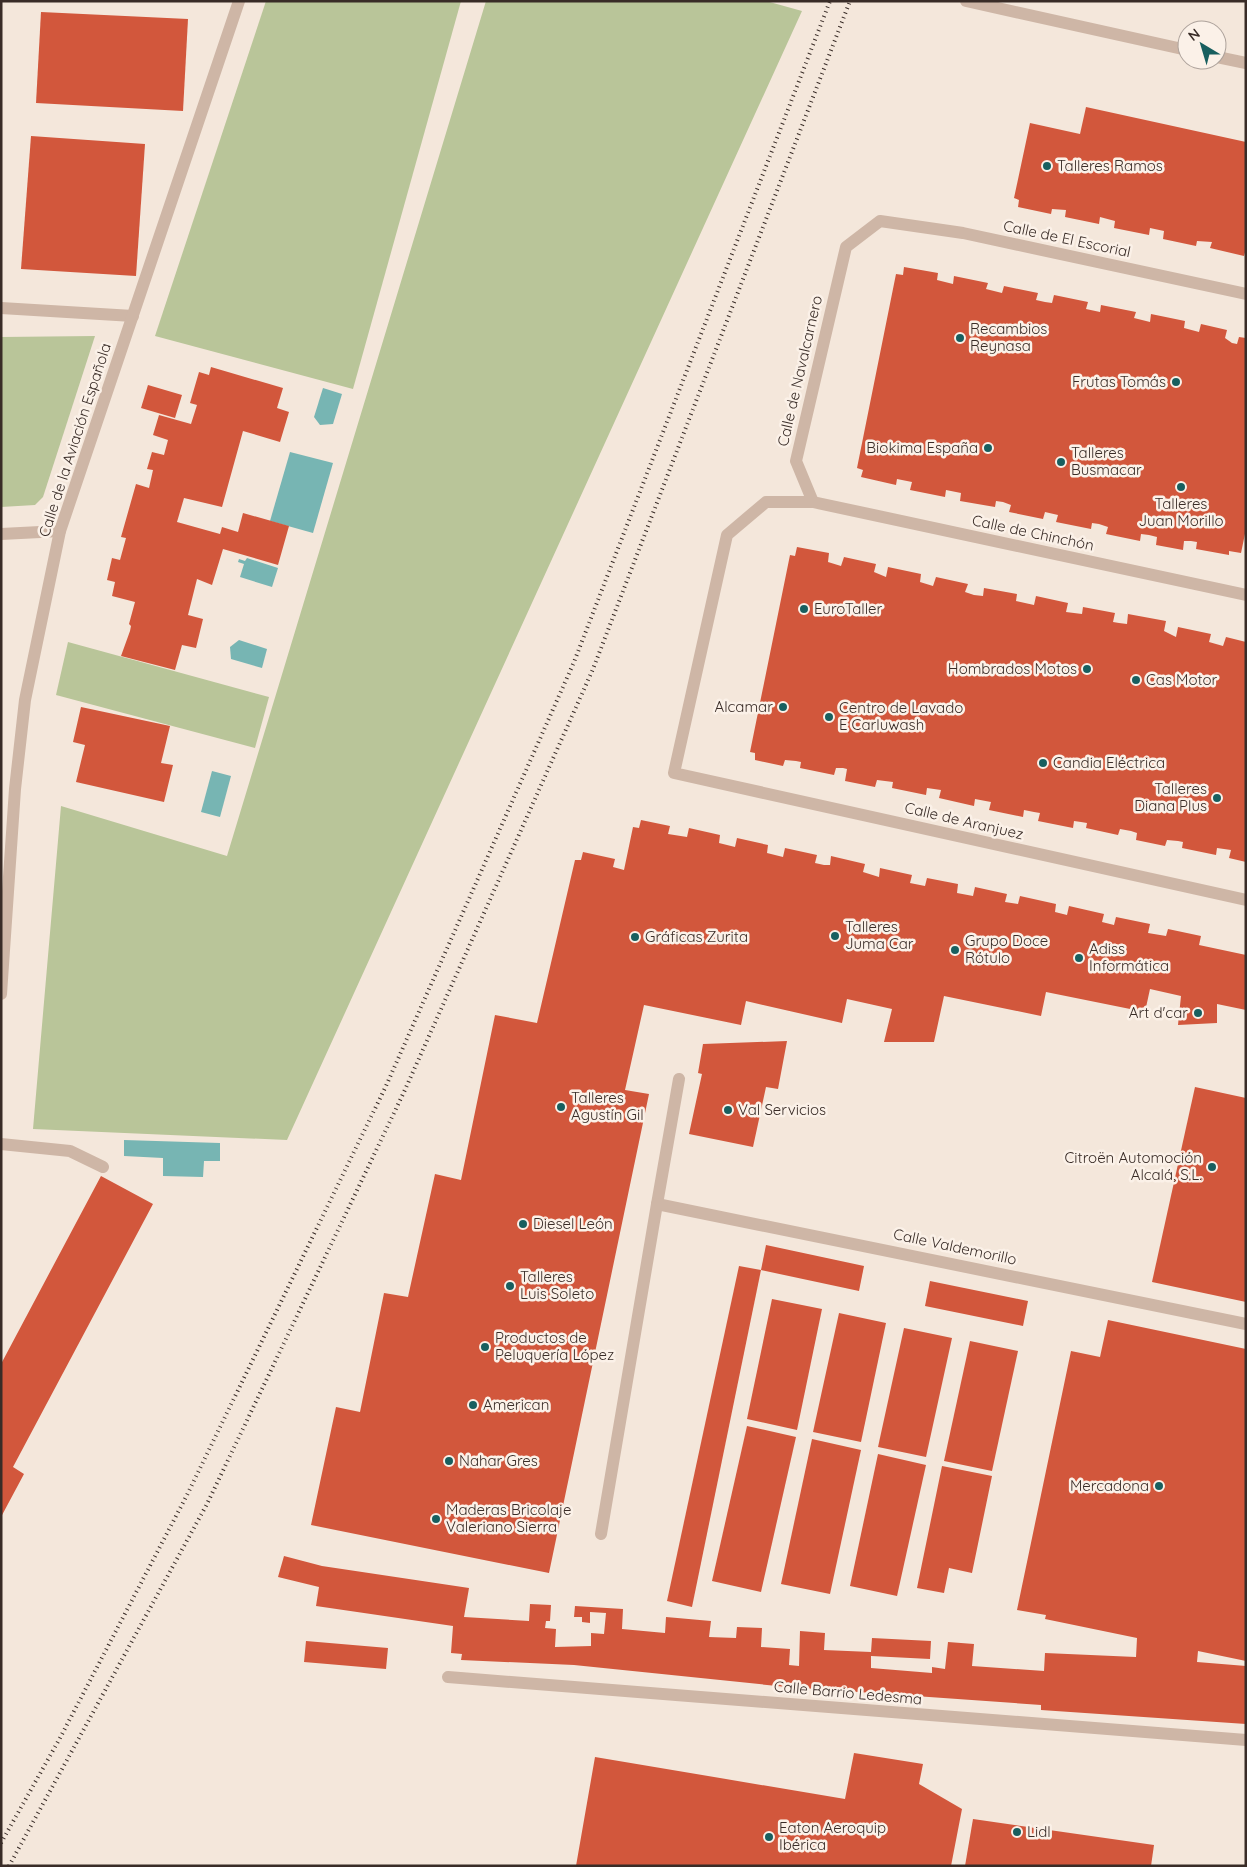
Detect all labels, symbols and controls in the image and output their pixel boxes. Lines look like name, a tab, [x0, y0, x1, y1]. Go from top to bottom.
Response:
north arrow	[1177, 20, 1227, 70]
text: N	[1184, 24, 1204, 45]
place label: Talleres Ramos	[1057, 156, 1163, 175]
marker: Talleres Ramos	[1041, 160, 1053, 172]
street label: Calle de El Escorial	[1002, 216, 1133, 261]
street label: Calle de Navalcarnero	[773, 294, 826, 448]
place label: Recambios Reynasa	[970, 319, 1047, 355]
marker: Recambios Reynasa	[954, 332, 966, 344]
street label: Calle de la Aviación Española	[34, 340, 115, 539]
place label: Frutas Tomás	[1072, 372, 1166, 391]
marker: Frutas Tomás	[1170, 376, 1182, 388]
place label: Biokima España	[866, 438, 978, 457]
marker: Biokima España	[982, 442, 994, 454]
place label: Talleres Busmacar	[1071, 443, 1142, 479]
marker: Talleres Busmacar	[1055, 456, 1067, 468]
marker: Talleres Juan Morillo	[1175, 481, 1187, 493]
place label: Talleres Juan Morillo	[1138, 494, 1224, 530]
street label: Calle de Chinchón	[970, 510, 1096, 555]
place label: EuroTaller	[814, 599, 883, 618]
marker: EuroTaller	[798, 603, 810, 615]
place label: Hombrados Motos	[948, 659, 1077, 678]
marker: Hombrados Motos	[1081, 663, 1093, 675]
place label: Cas Motor	[1146, 670, 1218, 689]
marker: Cas Motor	[1130, 674, 1142, 686]
place label: Alcamar	[715, 697, 773, 716]
place label: Centro de Lavado E Carluwash	[839, 698, 963, 734]
marker: Alcamar	[777, 701, 789, 713]
marker: Centro de Lavado E Carluwash	[823, 711, 835, 723]
place label: Candia Eléctrica	[1053, 753, 1165, 772]
marker: Candia Eléctrica	[1037, 757, 1049, 769]
place label: Talleres Diana Plus	[1134, 779, 1207, 815]
marker: Talleres Diana Plus	[1211, 792, 1223, 804]
street label: Calle de Aranjuez	[903, 798, 1025, 843]
place label: Talleres Juma Car	[845, 917, 914, 953]
place label: Gráficas Zurita	[645, 927, 748, 946]
marker: Talleres Juma Car	[829, 930, 841, 942]
marker: Gráficas Zurita	[629, 931, 641, 943]
place label: Grupo Doce Rótulo	[965, 931, 1048, 967]
place label: Adiss Informática	[1089, 939, 1169, 975]
marker: Grupo Doce Rótulo	[949, 944, 961, 956]
marker: Adiss Informática	[1073, 952, 1085, 964]
place label: Art d'car	[1129, 1003, 1188, 1022]
marker: Art d'car	[1192, 1007, 1204, 1019]
place label: Talleres Agustín Gil	[571, 1088, 644, 1124]
place label: Val Servicios	[738, 1100, 826, 1119]
marker: Talleres Agustín Gil	[555, 1101, 567, 1113]
marker: Val Servicios	[722, 1104, 734, 1116]
place label: Citroën Automoción Alcalá, S.L.	[1065, 1148, 1202, 1184]
marker: Citroën Automoción Alcalá, S.L.	[1206, 1161, 1218, 1173]
place label: Diesel León	[533, 1214, 613, 1233]
marker: Diesel León	[517, 1218, 529, 1230]
street label: Calle Valdemorillo	[892, 1224, 1018, 1269]
place label: Talleres Luis Soleto	[520, 1267, 594, 1303]
marker: Talleres Luis Soleto	[504, 1280, 516, 1292]
place label: Productos de Peluquería López	[495, 1328, 614, 1364]
marker: Productos de Peluquería López	[479, 1341, 491, 1353]
place label: American	[483, 1395, 549, 1414]
marker: American	[467, 1399, 479, 1411]
place label: Nahar Gres	[459, 1451, 538, 1470]
marker: Nahar Gres	[443, 1455, 455, 1467]
place label: Mercadona	[1070, 1476, 1149, 1495]
marker: Mercadona	[1153, 1480, 1165, 1492]
place label: Maderas Bricolaje Valeriano Sierra	[446, 1500, 572, 1536]
marker: Maderas Bricolaje Valeriano Sierra	[430, 1513, 442, 1525]
street label: Calle Barrio Ledesma	[773, 1677, 923, 1708]
place label: Eaton Aeroquip Ibérica	[779, 1818, 886, 1854]
place label: Lidl	[1027, 1822, 1051, 1841]
marker: Lidl	[1011, 1826, 1023, 1838]
marker: Eaton Aeroquip Ibérica	[763, 1831, 775, 1843]

